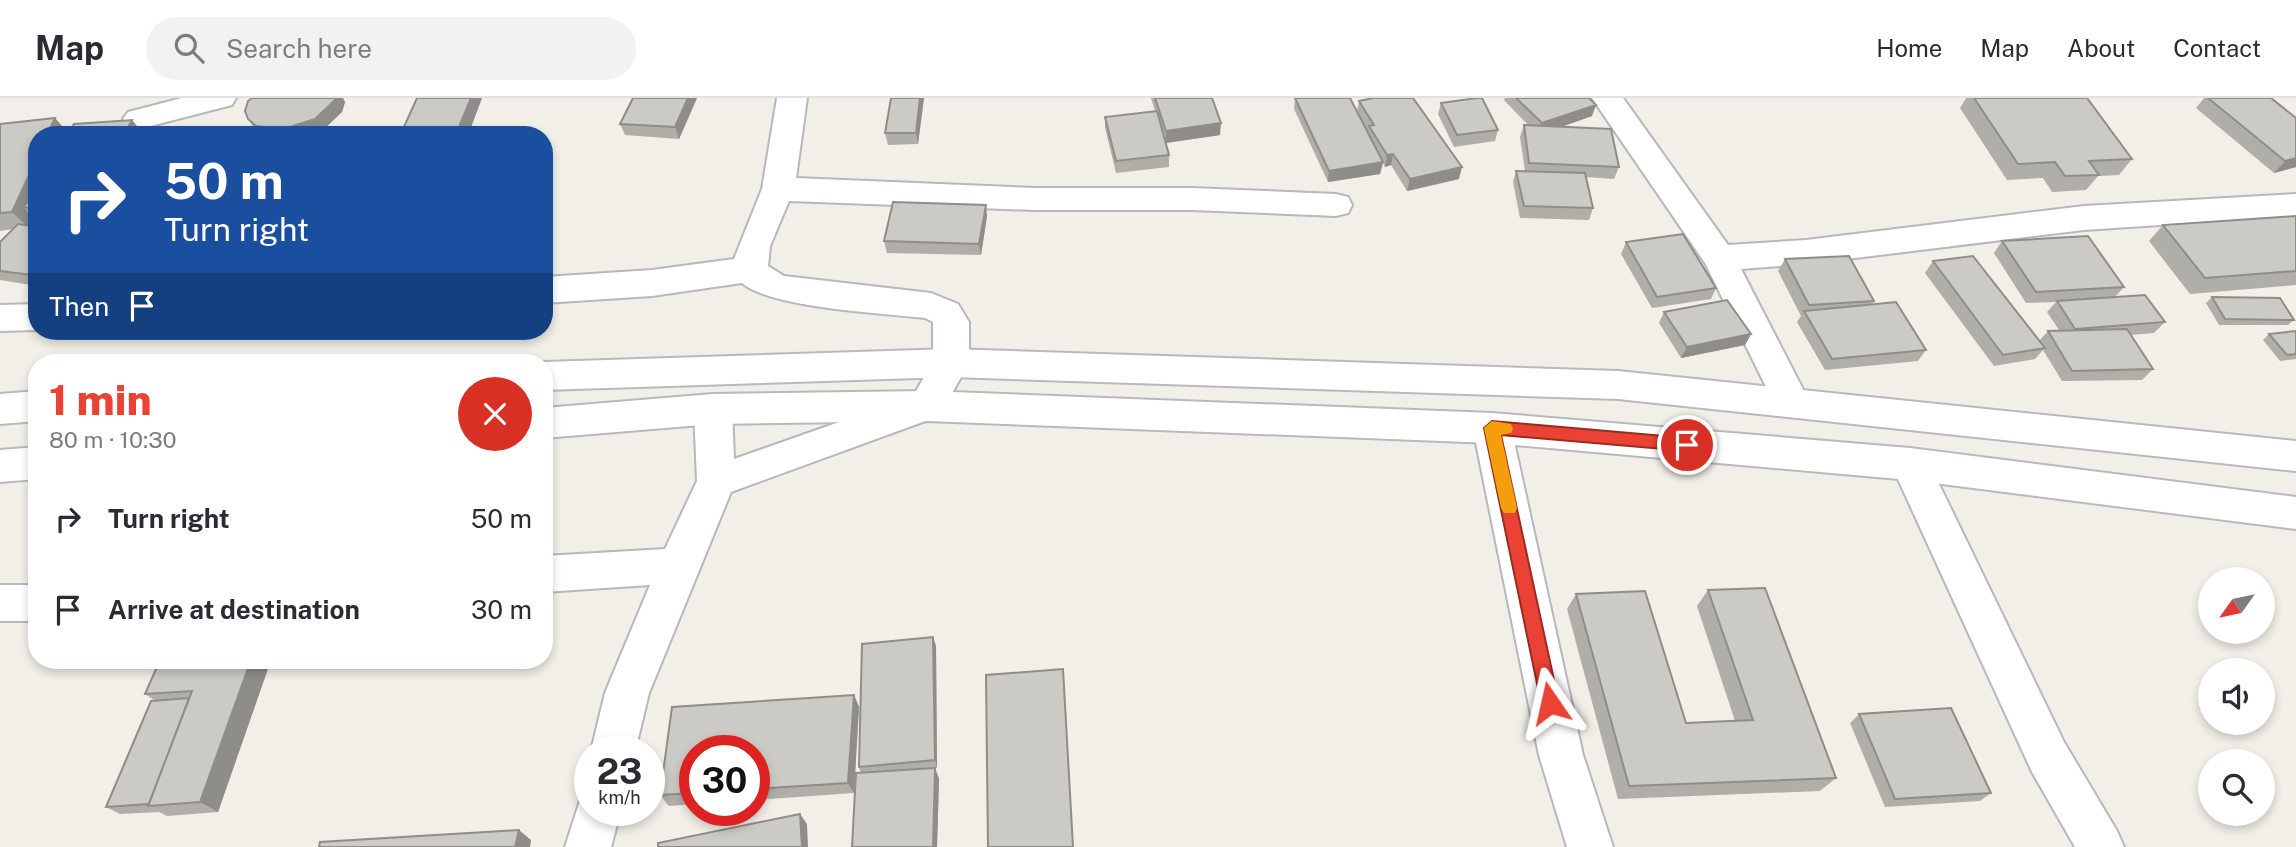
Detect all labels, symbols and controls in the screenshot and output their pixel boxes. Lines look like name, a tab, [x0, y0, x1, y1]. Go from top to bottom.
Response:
search box	[146, 17, 636, 80]
text: Map	[35, 29, 104, 67]
icon: search	[170, 29, 208, 67]
text: Search here	[226, 33, 372, 64]
text: Home	[1876, 34, 1942, 62]
text: Map	[1980, 34, 2029, 62]
text: About	[2067, 34, 2135, 62]
text: Contact	[2173, 34, 2261, 62]
text: 50 m	[164, 152, 284, 210]
icon: right	[49, 154, 140, 245]
text: Turn right	[164, 211, 309, 248]
icon: arrive	[123, 287, 161, 325]
text: Then	[49, 291, 109, 322]
text: 1 min	[49, 375, 152, 424]
button: close	[458, 377, 532, 451]
pin	[1657, 415, 1717, 475]
text: 80 m · 10:30	[49, 426, 177, 453]
icon: arrive	[1668, 426, 1706, 464]
icon: right	[49, 500, 87, 538]
text: Turn right	[108, 503, 230, 534]
text: 50 m	[471, 503, 532, 534]
north arrow	[2198, 567, 2275, 644]
map controls	[2198, 567, 2275, 826]
icon: arrive	[49, 591, 87, 629]
text: Arrive at destination	[108, 594, 360, 625]
text: 30 m	[471, 594, 532, 625]
button: sound	[2198, 658, 2275, 735]
position arrow	[1513, 666, 1587, 740]
speed limit sign: 30	[679, 735, 770, 826]
button: search	[2198, 749, 2275, 826]
text: 23	[597, 751, 642, 792]
text: km/h	[598, 787, 641, 808]

